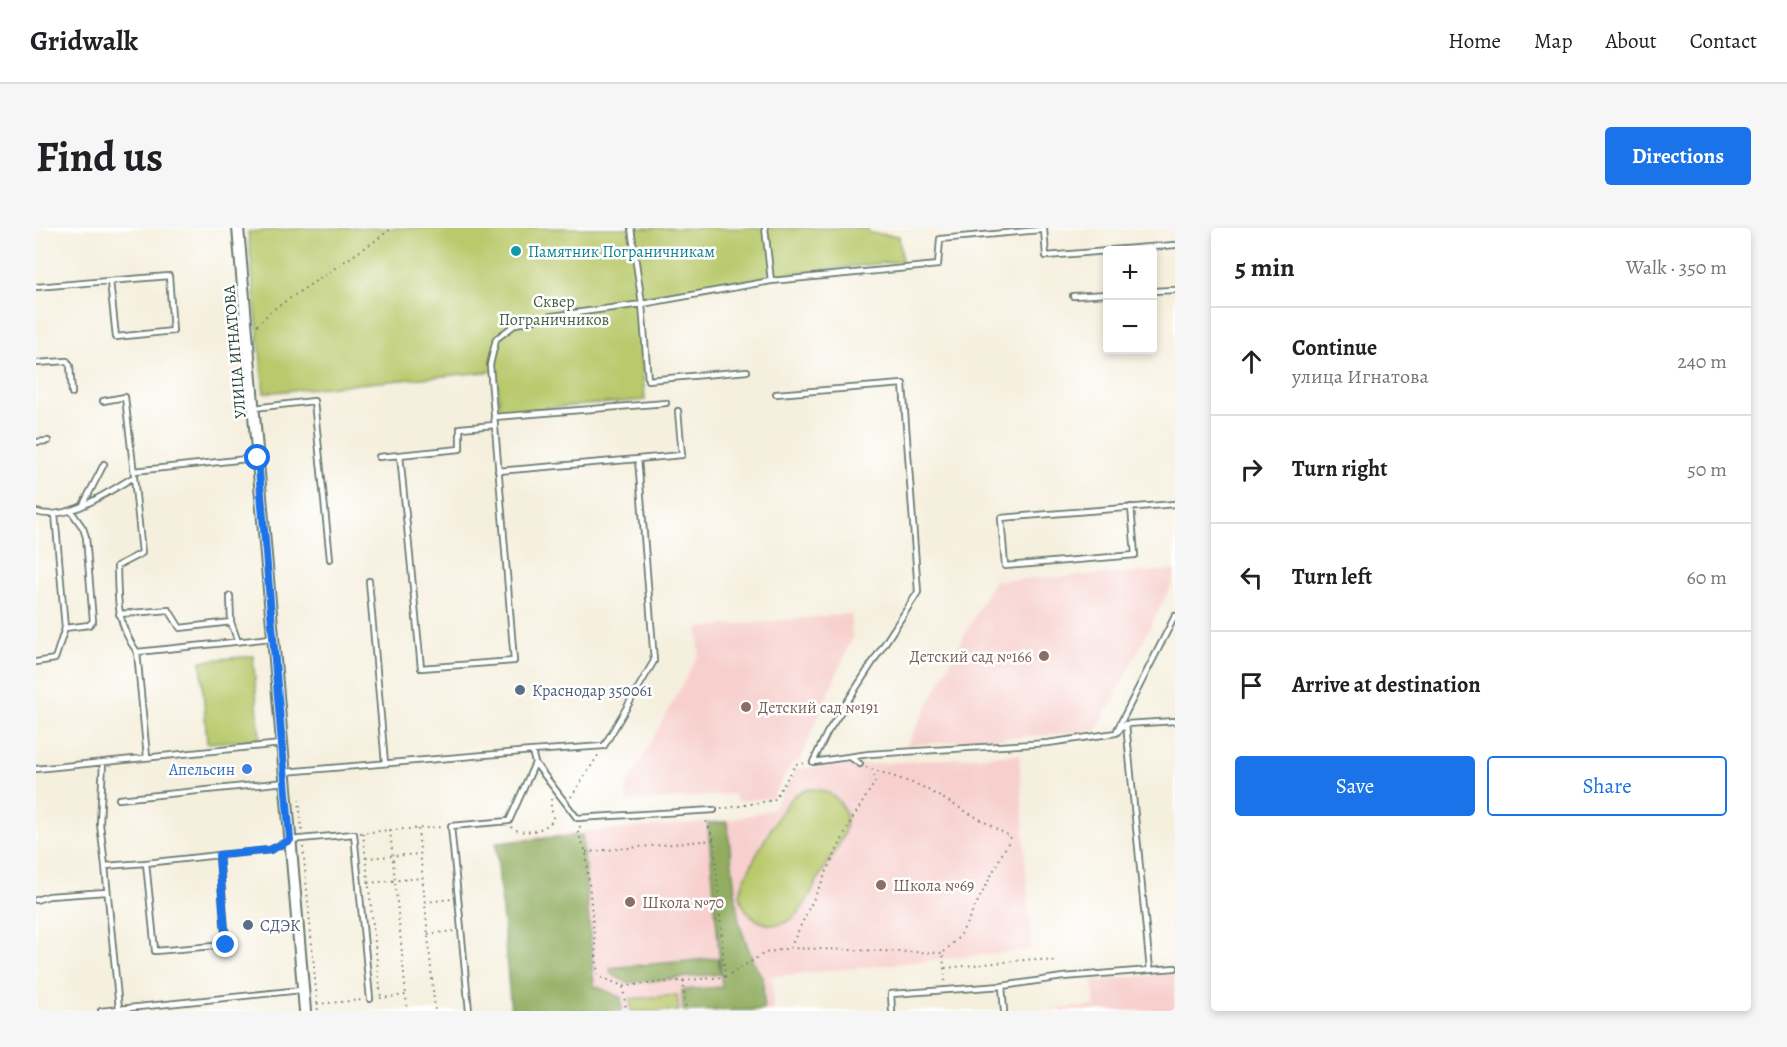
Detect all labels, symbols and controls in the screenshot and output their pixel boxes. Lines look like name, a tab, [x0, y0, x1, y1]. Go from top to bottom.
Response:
text: Gridwalk	[30, 22, 138, 60]
text: Home	[1448, 27, 1501, 55]
text: Map	[1534, 27, 1572, 55]
text: About	[1605, 27, 1657, 55]
text: Contact	[1690, 27, 1757, 55]
button: Directions	[1605, 127, 1751, 185]
text: Find us	[36, 128, 163, 185]
place label: Памятник Пограничникам	[528, 241, 715, 263]
marker: Памятник Пограничникам	[509, 244, 523, 258]
map controls	[1103, 246, 1157, 354]
button: +	[1103, 246, 1157, 300]
text: 5 min	[1235, 250, 1295, 285]
text: Walk · 350 m	[1626, 254, 1727, 281]
street label: УЛИЦА ИГНАТОВА	[218, 283, 252, 420]
park label: Сквер Пограничников	[499, 291, 609, 331]
button: −	[1103, 300, 1157, 354]
text: Continue	[1292, 333, 1377, 363]
icon: ahead	[1235, 345, 1268, 378]
text: 240 m	[1677, 348, 1727, 375]
text: улица Игнатова	[1292, 363, 1429, 390]
route start	[244, 444, 270, 470]
icon: right	[1235, 453, 1268, 486]
text: Turn right	[1292, 454, 1388, 484]
text: 50 m	[1687, 456, 1727, 483]
icon: left	[1235, 561, 1268, 594]
text: Turn left	[1292, 562, 1372, 592]
text: 60 m	[1687, 564, 1727, 591]
place label: Детский сад №166	[910, 646, 1032, 668]
marker: Детский сад №166	[1037, 649, 1051, 663]
icon: arrive	[1235, 669, 1268, 702]
text: Arrive at destination	[1292, 670, 1481, 700]
place label: Краснодар 350061	[532, 680, 653, 702]
marker: Краснодар 350061	[513, 683, 527, 697]
place label: Детский сад №191	[758, 697, 879, 719]
marker: Детский сад №191	[739, 700, 753, 714]
button: Save	[1235, 756, 1475, 816]
button: Share	[1487, 756, 1727, 816]
place label: Апельсин	[168, 759, 235, 781]
marker: Апельсин	[240, 762, 254, 776]
place label: Школа №69	[893, 875, 974, 897]
marker: Школа №69	[874, 878, 888, 892]
place label: Школа №70	[642, 892, 724, 914]
marker: Школа №70	[623, 895, 637, 909]
place label: СДЭК	[260, 915, 301, 937]
marker: СДЭК	[241, 918, 255, 932]
route end	[212, 931, 238, 957]

